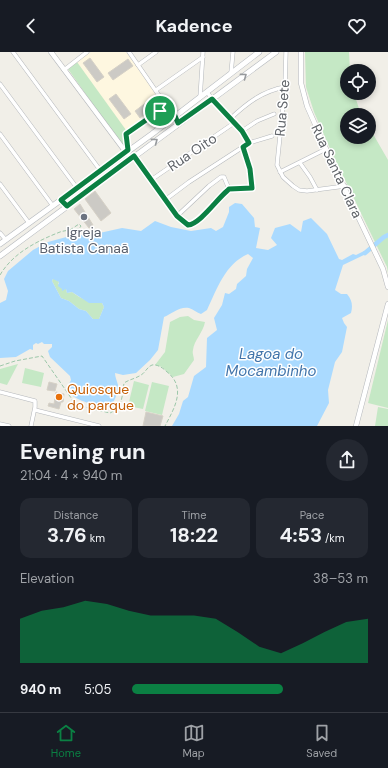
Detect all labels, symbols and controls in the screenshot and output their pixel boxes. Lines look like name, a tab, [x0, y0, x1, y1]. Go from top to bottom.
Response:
text: Kadence	[155, 14, 233, 38]
icon: back	[20, 15, 42, 37]
icon: heart	[346, 15, 368, 37]
map controls	[340, 64, 376, 144]
button: locate	[340, 64, 376, 100]
one-way arrow	[239, 74, 246, 81]
street label: Rua Sete	[271, 79, 293, 137]
pin	[143, 94, 177, 128]
icon: arrive	[149, 100, 171, 122]
button: layers	[340, 108, 376, 144]
street label: Rua Santa Clara	[307, 121, 367, 221]
street label: Rua Oito	[164, 129, 220, 175]
one-way arrow	[150, 138, 157, 145]
marker: Igreja Batista Canaã	[79, 212, 89, 222]
place label: Igreja Batista Canaã	[39, 223, 129, 257]
water label: Lagoa do Mocambinho	[226, 344, 316, 381]
place label: Quiosque do parque	[67, 380, 134, 414]
marker: Quiosque do parque	[54, 392, 64, 402]
text: Evening run	[20, 437, 146, 466]
button: share	[326, 439, 368, 481]
text: 21:04 · 4 × 940 m	[20, 467, 122, 484]
text: Distance	[54, 508, 98, 522]
text: Time	[182, 508, 206, 522]
text: Pace	[300, 508, 324, 522]
text: 3.76	[47, 522, 87, 548]
text: 18:22	[170, 522, 218, 548]
text: 4:53	[279, 522, 322, 548]
text: km	[87, 531, 105, 545]
text: /km	[322, 531, 345, 545]
text: Elevation	[20, 570, 74, 587]
text: 38–53 m	[313, 570, 368, 587]
text: 940 m	[20, 681, 61, 698]
text: 5:05	[84, 681, 111, 698]
tab: Home	[51, 722, 81, 760]
tab: Map	[183, 722, 205, 760]
tab: Saved	[306, 722, 337, 760]

